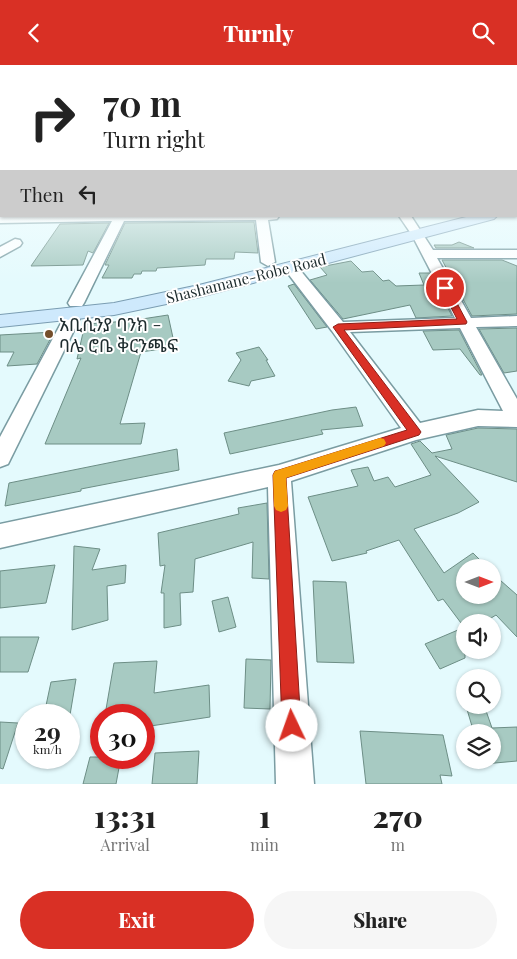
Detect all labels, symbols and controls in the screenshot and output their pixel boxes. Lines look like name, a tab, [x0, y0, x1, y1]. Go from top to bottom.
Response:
text: Turnly	[223, 18, 294, 48]
icon: back	[20, 19, 48, 47]
icon: search	[469, 19, 497, 47]
text: 70 m	[103, 79, 181, 126]
icon: right	[20, 85, 85, 150]
text: Turn right	[103, 124, 205, 154]
icon: left	[74, 180, 102, 208]
text: Then	[20, 181, 64, 207]
street label: Shashamane-Robe Road	[164, 248, 328, 308]
pin	[424, 267, 466, 309]
icon: arrive	[431, 274, 459, 302]
place label: አቢሲንያ ባንክ - ባሌ ሮቤ ቅርንጫፍ	[59, 312, 178, 357]
marker: አቢሲንያ ባንክ - ባሌ ሮቤ ቅርንጫፍ	[43, 328, 55, 340]
north arrow	[456, 559, 501, 604]
map controls	[456, 559, 501, 769]
button: sound	[456, 614, 501, 659]
button: search	[456, 669, 501, 714]
position arrow	[265, 699, 317, 751]
speed limit sign: 30	[90, 704, 155, 769]
text: 29	[34, 714, 61, 747]
button: layers	[456, 724, 501, 769]
text: km/h	[33, 741, 62, 757]
text: 13:31	[94, 796, 156, 836]
text: 1	[259, 796, 270, 836]
text: 270	[373, 796, 423, 836]
text: Arrival	[101, 834, 150, 855]
text: min	[250, 834, 279, 855]
text: m	[391, 834, 405, 855]
button: Exit	[20, 891, 254, 949]
button: Share	[264, 891, 497, 949]

